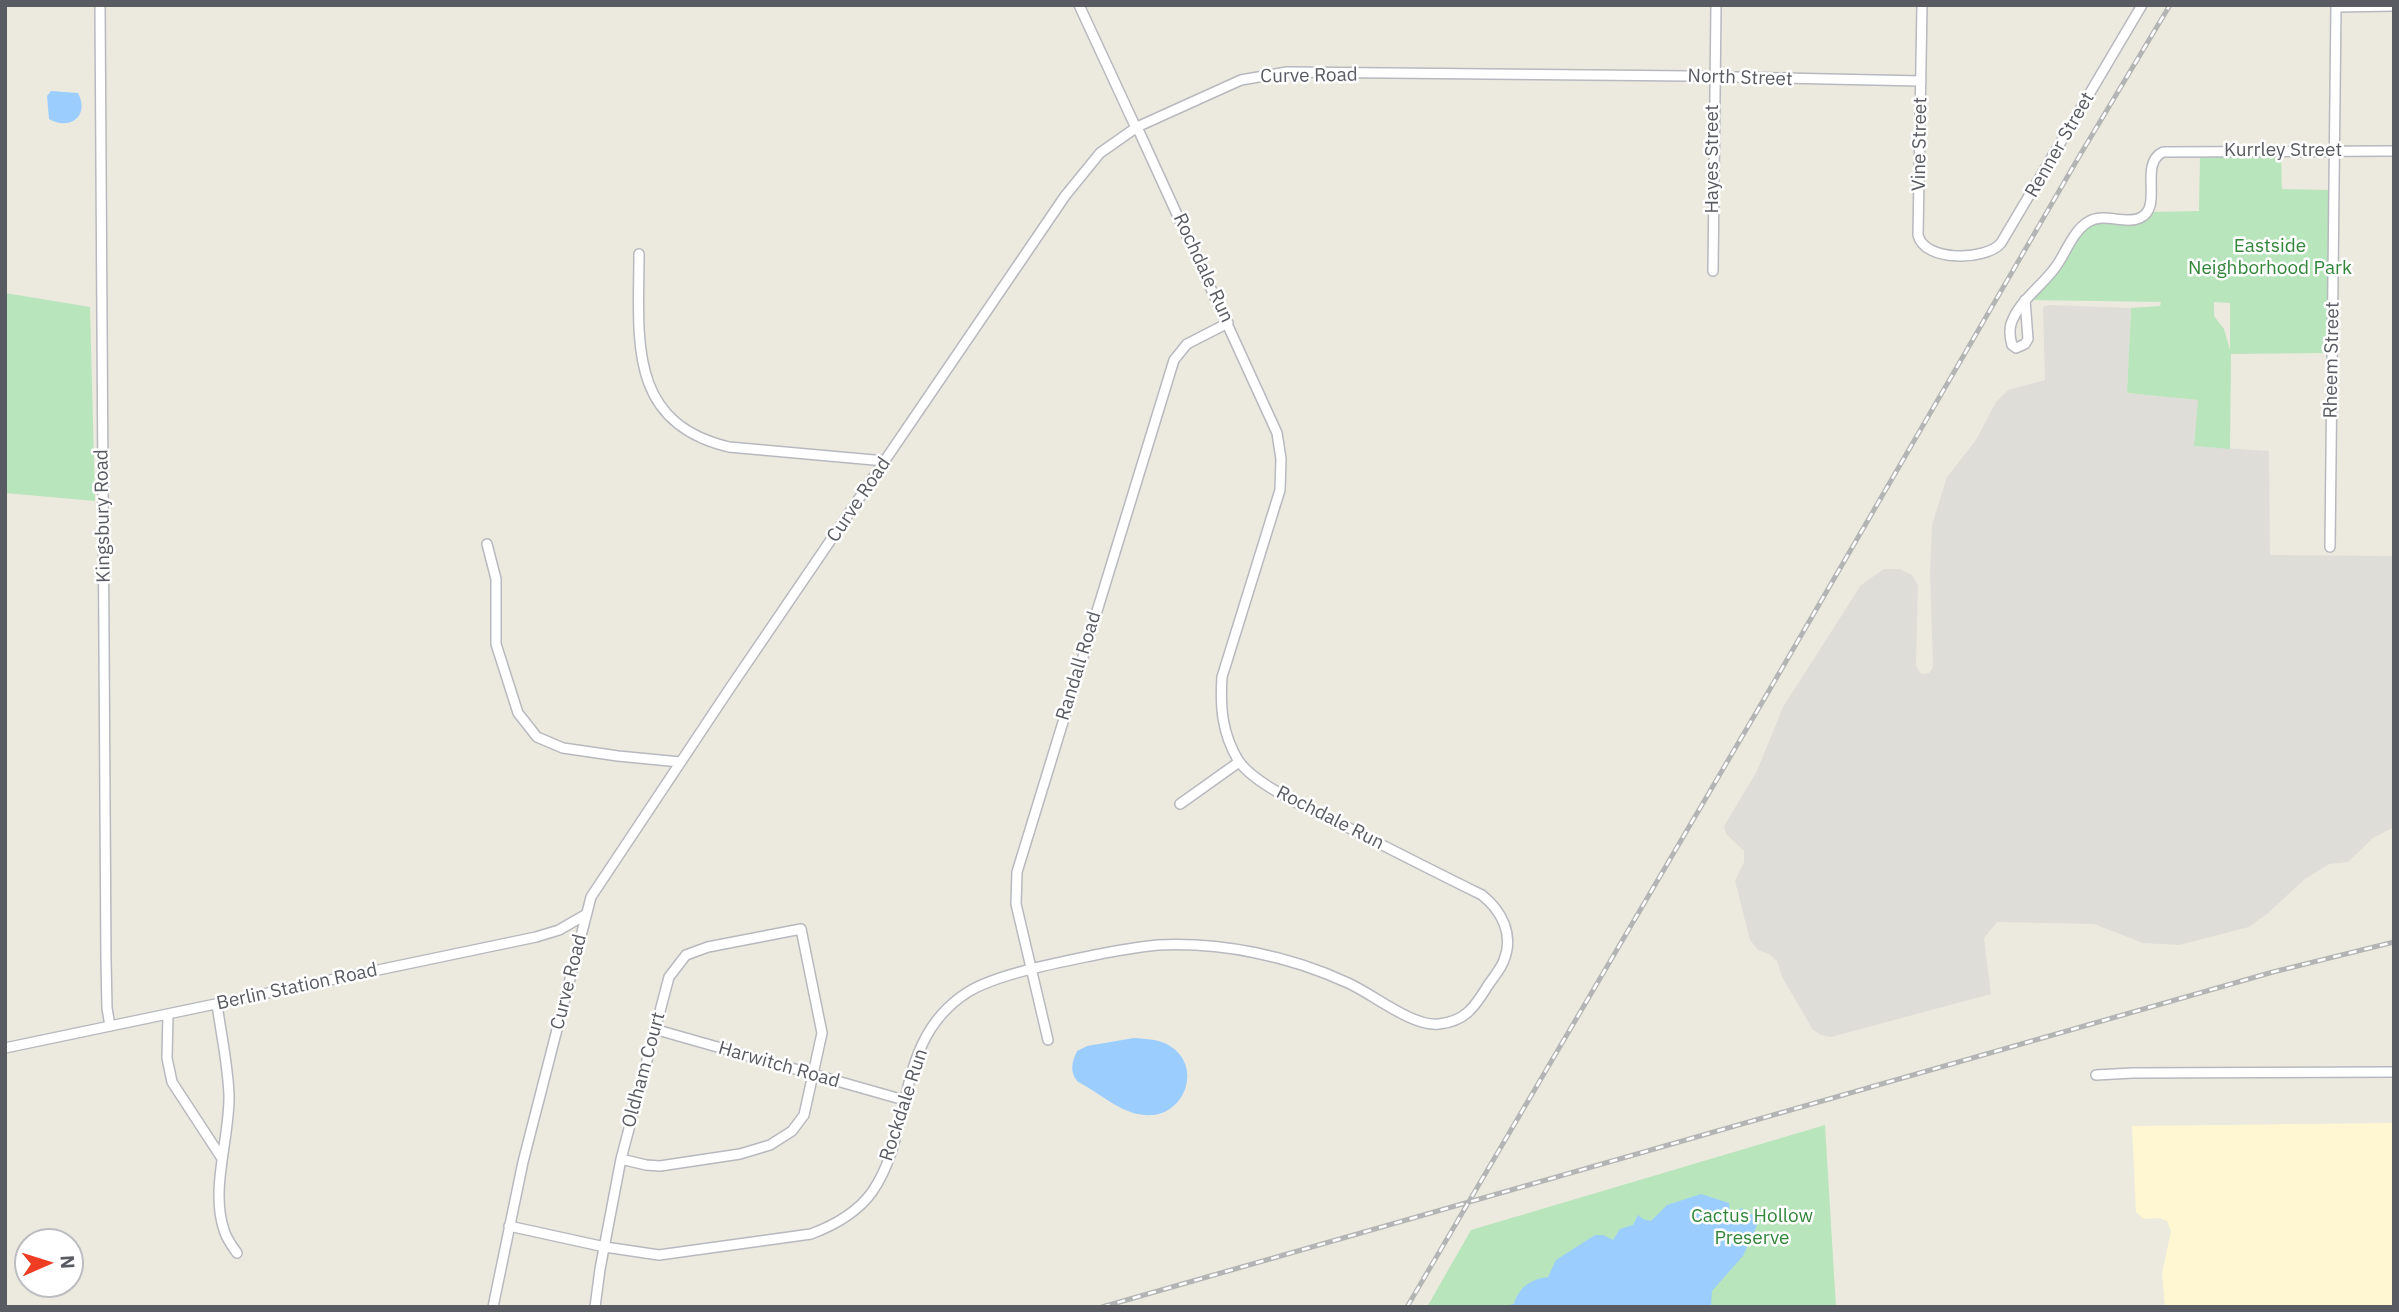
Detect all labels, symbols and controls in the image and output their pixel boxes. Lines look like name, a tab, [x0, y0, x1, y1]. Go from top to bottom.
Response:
street label: Curve Road	[1260, 64, 1358, 88]
street label: North Street	[1687, 65, 1793, 91]
street label: Renner Street	[2021, 88, 2099, 202]
street label: Vine Street	[1908, 97, 1932, 191]
street label: Hayes Street	[1702, 104, 1724, 214]
street label: Kurrley Street	[2224, 140, 2342, 162]
street label: Rochdale Run	[1168, 210, 1238, 326]
park label: Eastside Neighborhood Park	[2188, 236, 2352, 280]
street label: Rheem Street	[2320, 301, 2344, 419]
street label: Kingsbury Road	[90, 449, 116, 583]
street label: Curve Road	[822, 453, 896, 547]
street label: Randall Road	[1052, 609, 1106, 723]
street label: Rochdale Run	[1272, 781, 1388, 855]
street label: Curve Road	[546, 932, 592, 1032]
street label: Berlin Station Road	[214, 959, 380, 1015]
street label: Oldham Court	[618, 1010, 670, 1130]
street label: Harwitch Road	[716, 1037, 842, 1093]
street label: Rockdale Run	[875, 1046, 933, 1164]
park label: Cactus Hollow Preserve	[1691, 1206, 1813, 1250]
north arrow	[14, 1228, 84, 1298]
text: N	[56, 1254, 80, 1269]

